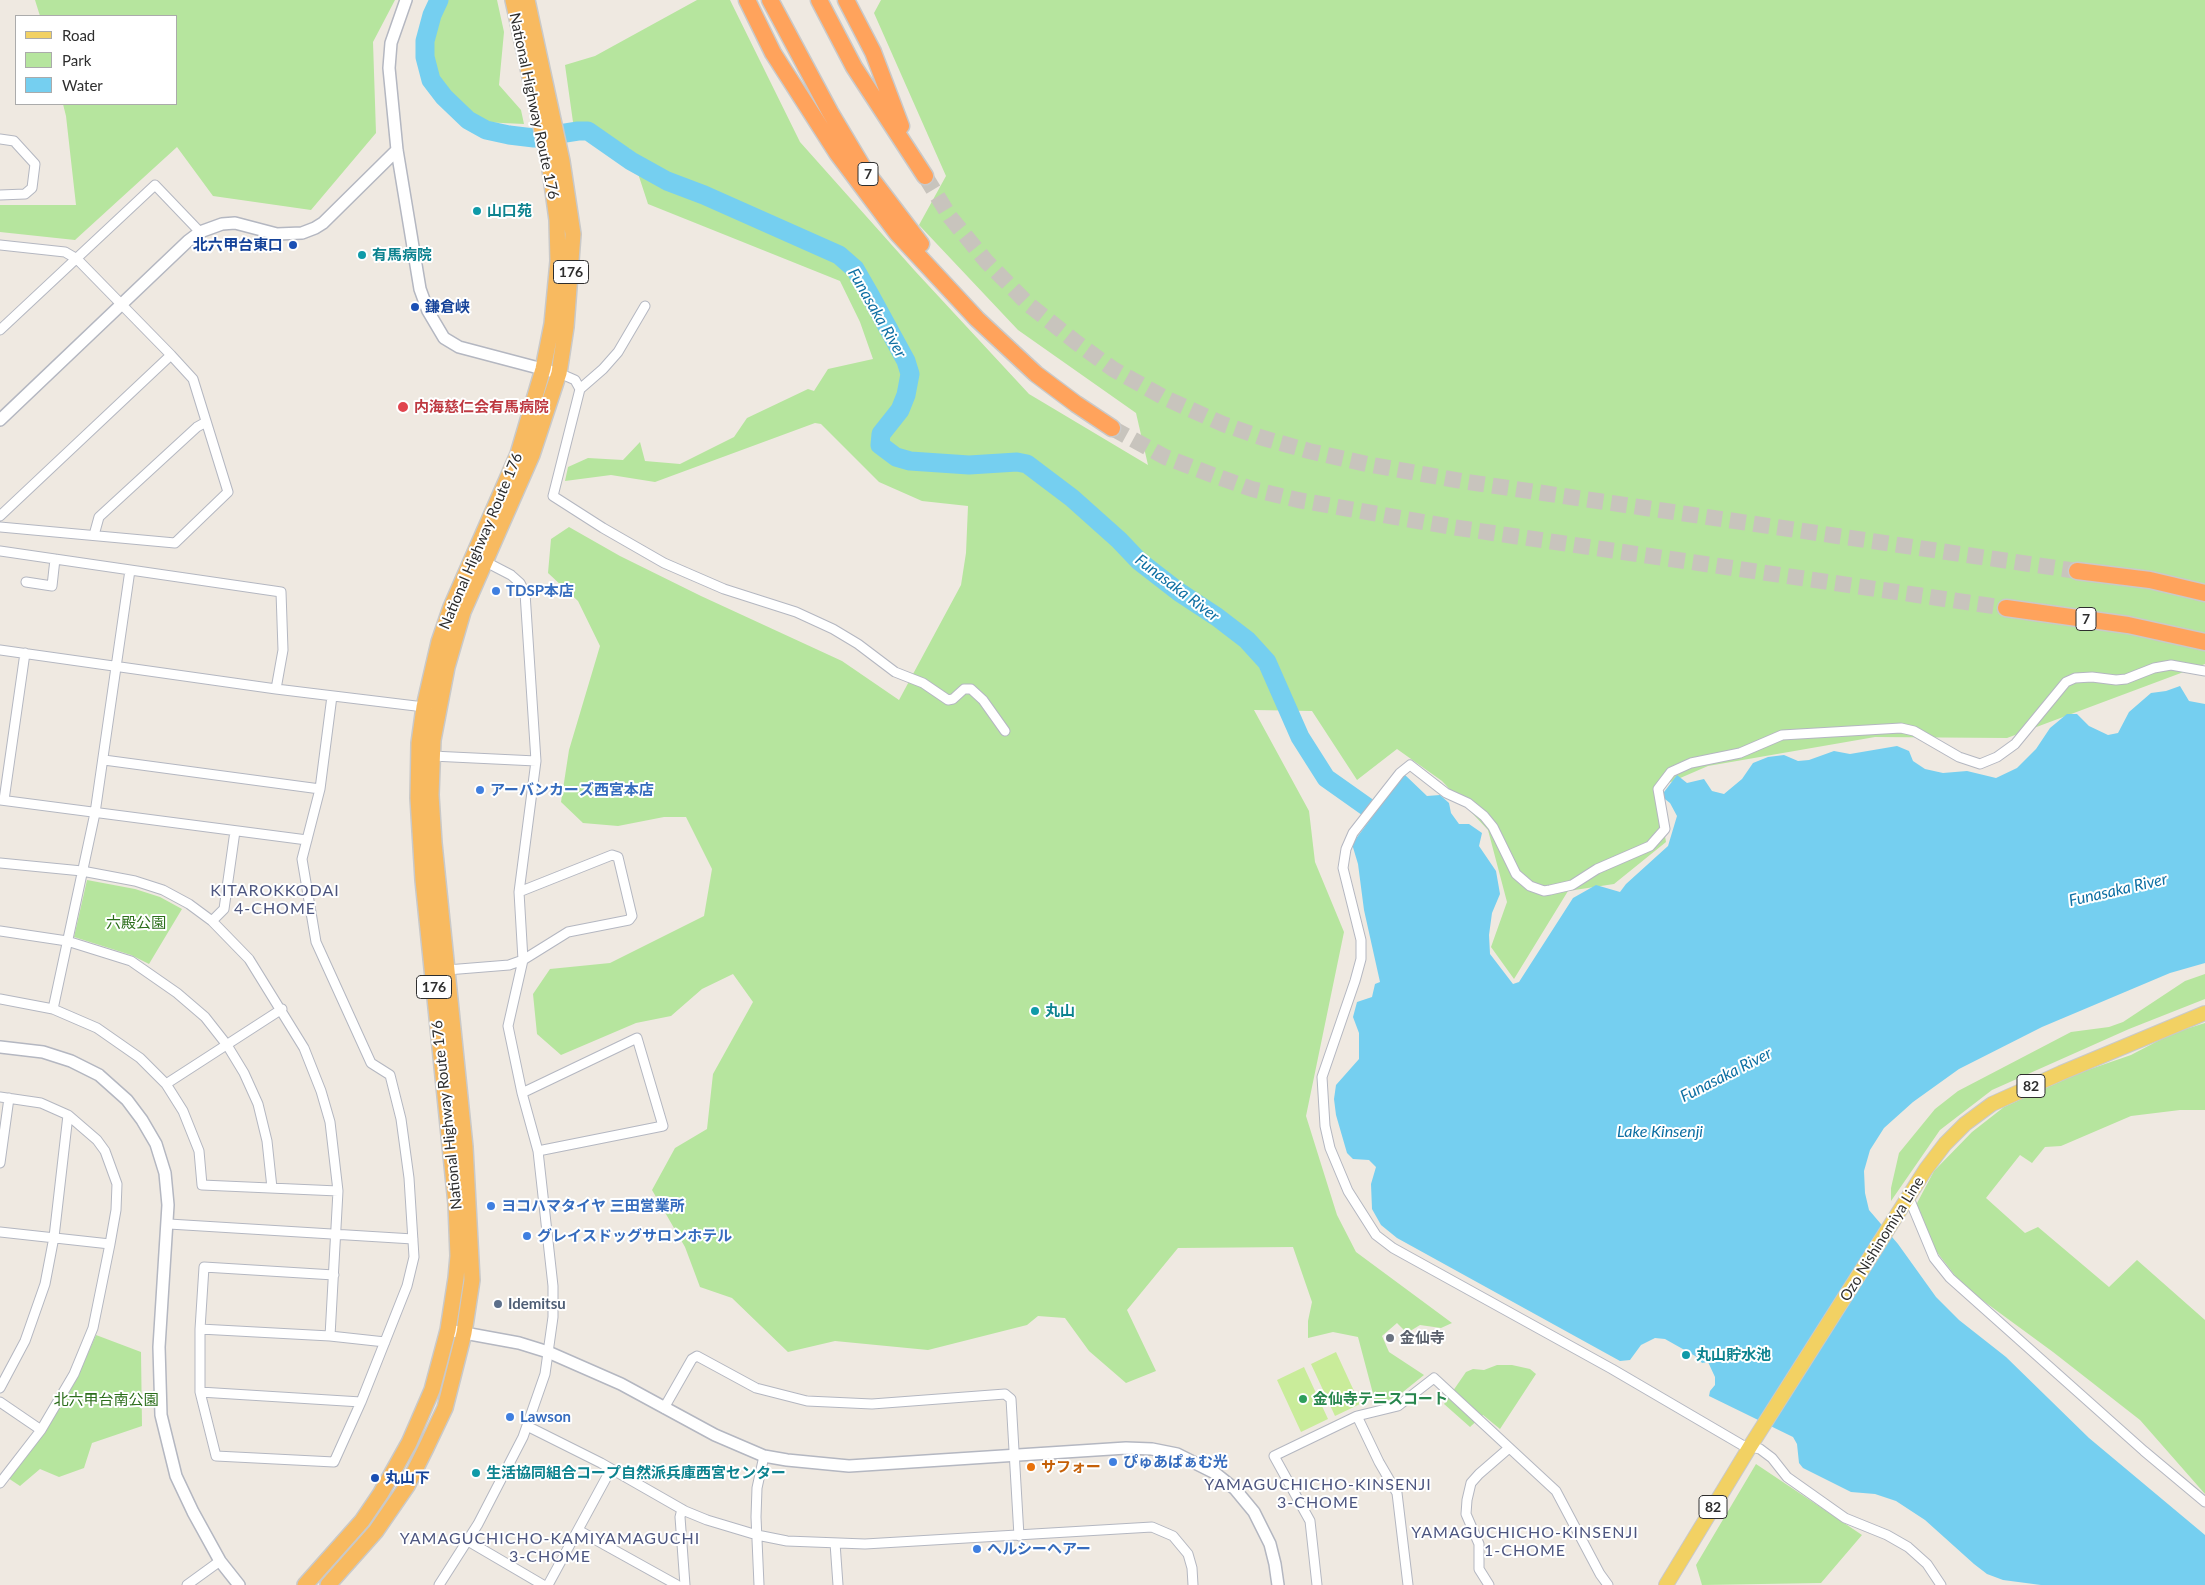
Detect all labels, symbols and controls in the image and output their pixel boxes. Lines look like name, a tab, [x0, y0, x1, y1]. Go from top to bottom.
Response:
street label: National Highway Route 176	[505, 11, 563, 201]
legend	[15, 15, 178, 105]
text: Road	[62, 26, 95, 44]
text: Park	[62, 51, 91, 69]
text: Water	[62, 76, 103, 94]
road number: 7	[858, 162, 878, 185]
place label: 山口苑	[487, 202, 532, 220]
marker: 山口苑	[471, 205, 483, 217]
place label: 北六甲台東口	[193, 236, 283, 254]
marker: 北六甲台東口	[287, 239, 299, 251]
place label: 有馬病院	[372, 246, 432, 264]
marker: 有馬病院	[356, 249, 368, 261]
road number: 176	[554, 260, 588, 284]
water label: Funasaka River	[844, 265, 910, 361]
place label: 鎌倉峡	[425, 298, 470, 316]
marker: 鎌倉峡	[409, 301, 421, 313]
place label: 内海慈仁会有馬病院	[414, 398, 549, 416]
marker: 内海慈仁会有馬病院	[396, 400, 410, 414]
street label: National Highway Route 176	[436, 450, 526, 632]
water label: Funasaka River	[1131, 550, 1223, 626]
place label: TDSP本店	[506, 582, 574, 600]
marker: TDSP本店	[490, 585, 502, 597]
road number: 7	[2076, 608, 2096, 630]
place label: アーバンカーズ西宮本店	[490, 781, 654, 799]
marker: アーバンカーズ西宮本店	[474, 784, 486, 796]
water label: Funasaka River	[2067, 869, 2169, 911]
district label: KITAROKKODAI 4-CHOME	[209, 881, 341, 919]
park label: 六殿公園	[106, 914, 166, 932]
road number: 176	[416, 976, 452, 999]
place label: 丸山	[1045, 1002, 1075, 1020]
marker: 丸山	[1029, 1005, 1041, 1017]
street label: National Highway Route 176	[428, 1020, 466, 1210]
water label: Funasaka River	[1677, 1044, 1775, 1106]
road number: 82	[2017, 1074, 2045, 1098]
water label: Lake Kinsenji	[1617, 1122, 1703, 1142]
street label: Ozo Nishinomiya Line	[1836, 1173, 1928, 1305]
place label: ヨコハマタイヤ 三田営業所	[501, 1197, 685, 1215]
marker: ヨコハマタイヤ 三田営業所	[485, 1200, 497, 1212]
place label: グレイスドッグサロンホテル	[537, 1227, 732, 1245]
marker: グレイスドッグサロンホテル	[521, 1230, 533, 1242]
place label: Idemitsu	[508, 1295, 566, 1313]
marker: Idemitsu	[492, 1298, 504, 1310]
place label: 金仙寺	[1400, 1329, 1445, 1347]
marker: 金仙寺	[1384, 1332, 1396, 1344]
place label: 丸山貯水池	[1696, 1346, 1771, 1364]
marker: 丸山貯水池	[1680, 1349, 1692, 1361]
place label: 金仙寺テニスコート	[1313, 1390, 1448, 1408]
park label: 北六甲台南公園	[54, 1391, 158, 1409]
marker: 金仙寺テニスコート	[1297, 1393, 1309, 1405]
place label: Lawson	[520, 1408, 571, 1426]
marker: Lawson	[504, 1411, 516, 1423]
place label: ぴゅあぱぁむ光	[1123, 1453, 1228, 1471]
marker: ぴゅあぱぁむ光	[1107, 1456, 1119, 1468]
place label: サフォー	[1041, 1458, 1101, 1476]
marker: サフォー	[1025, 1461, 1037, 1473]
place label: 生活協同組合コープ自然派兵庫西宮センター	[486, 1464, 786, 1482]
marker: 生活協同組合コープ自然派兵庫西宮センター	[470, 1467, 482, 1479]
place label: 丸山下	[385, 1469, 430, 1487]
marker: 丸山下	[369, 1472, 381, 1484]
district label: YAMAGUCHICHO-KINSENJI 3-CHOME	[1202, 1475, 1434, 1513]
road number: 82	[1699, 1495, 1727, 1518]
district label: YAMAGUCHICHO-KINSENJI 1-CHOME	[1409, 1523, 1641, 1561]
district label: YAMAGUCHICHO-KAMIYAMAGUCHI 3-CHOME	[397, 1529, 703, 1567]
place label: ヘルシーヘアー	[987, 1540, 1091, 1558]
marker: ヘルシーヘアー	[971, 1543, 983, 1555]

